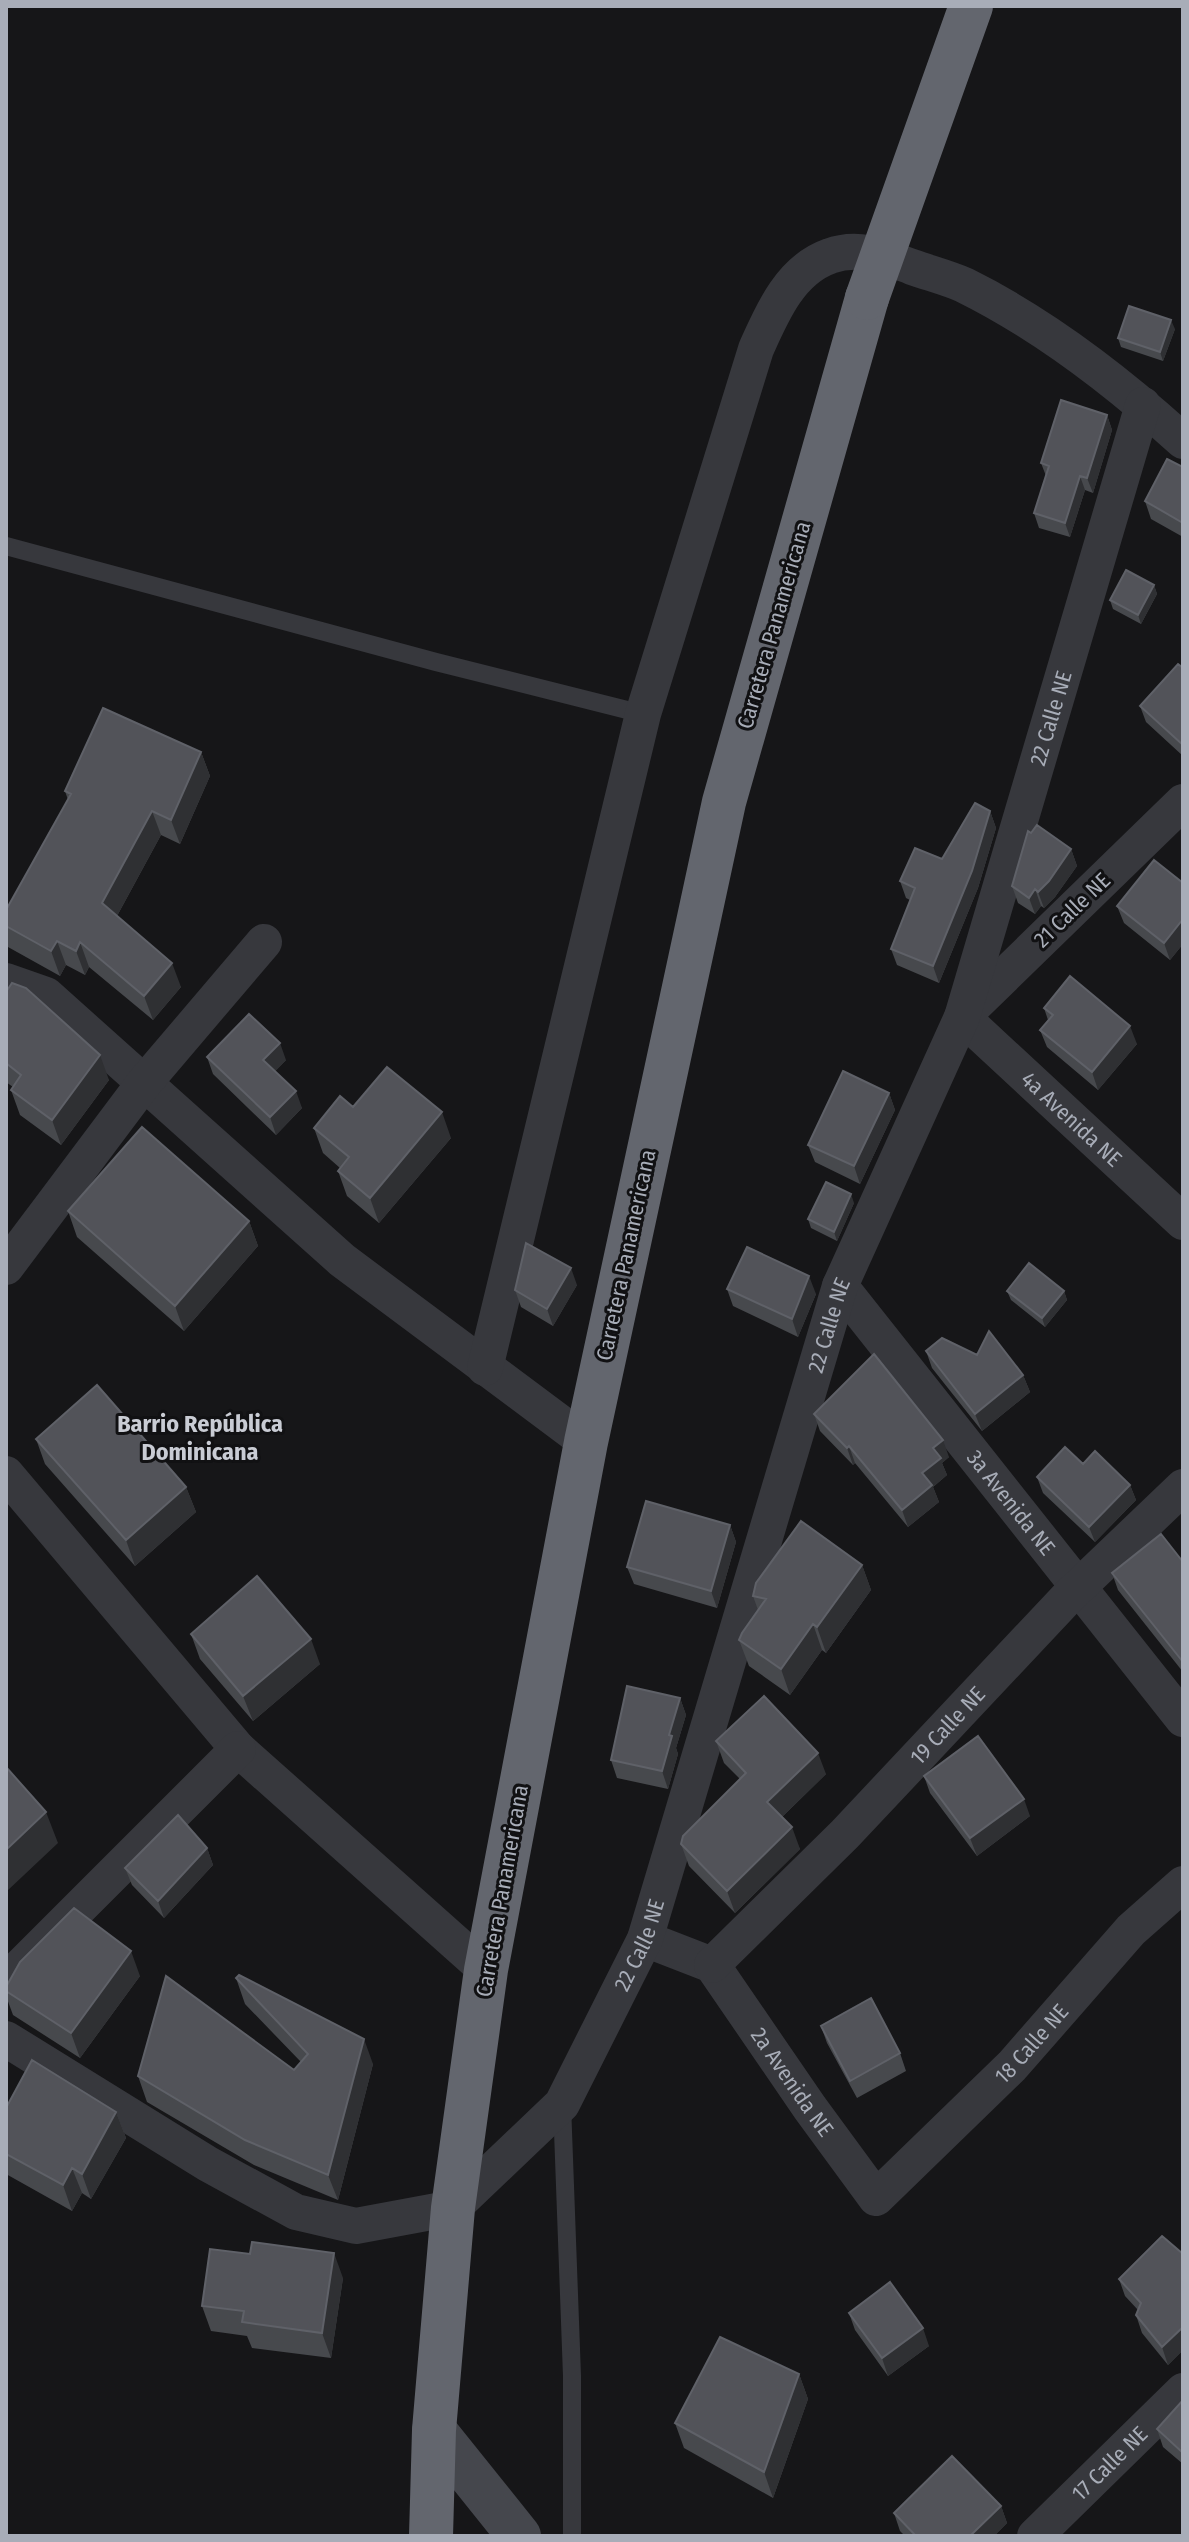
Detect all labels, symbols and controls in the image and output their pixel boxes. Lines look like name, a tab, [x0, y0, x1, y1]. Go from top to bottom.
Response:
street label: Carretera Panamericana	[731, 518, 817, 732]
street label: 22 Calle NE	[1024, 668, 1077, 769]
street label: 21 Calle NE	[1028, 867, 1116, 953]
street label: 4a Avenida NE	[1016, 1066, 1128, 1172]
street label: Carretera Panamericana	[590, 1147, 662, 1363]
street label: 22 Calle NE	[801, 1273, 856, 1376]
district label: Barrio República Dominicana	[117, 1410, 283, 1466]
street label: 3a Avenida NE	[961, 1444, 1061, 1560]
street label: 19 Calle NE	[904, 1681, 990, 1770]
street label: Carretera Panamericana	[470, 1783, 534, 1999]
street label: 22 Calle NE	[608, 1896, 670, 1995]
street label: 18 Calle NE	[989, 1998, 1074, 2089]
street label: 2a Avenida NE	[745, 2022, 840, 2142]
street label: 17 Calle NE	[1066, 2420, 1153, 2506]

